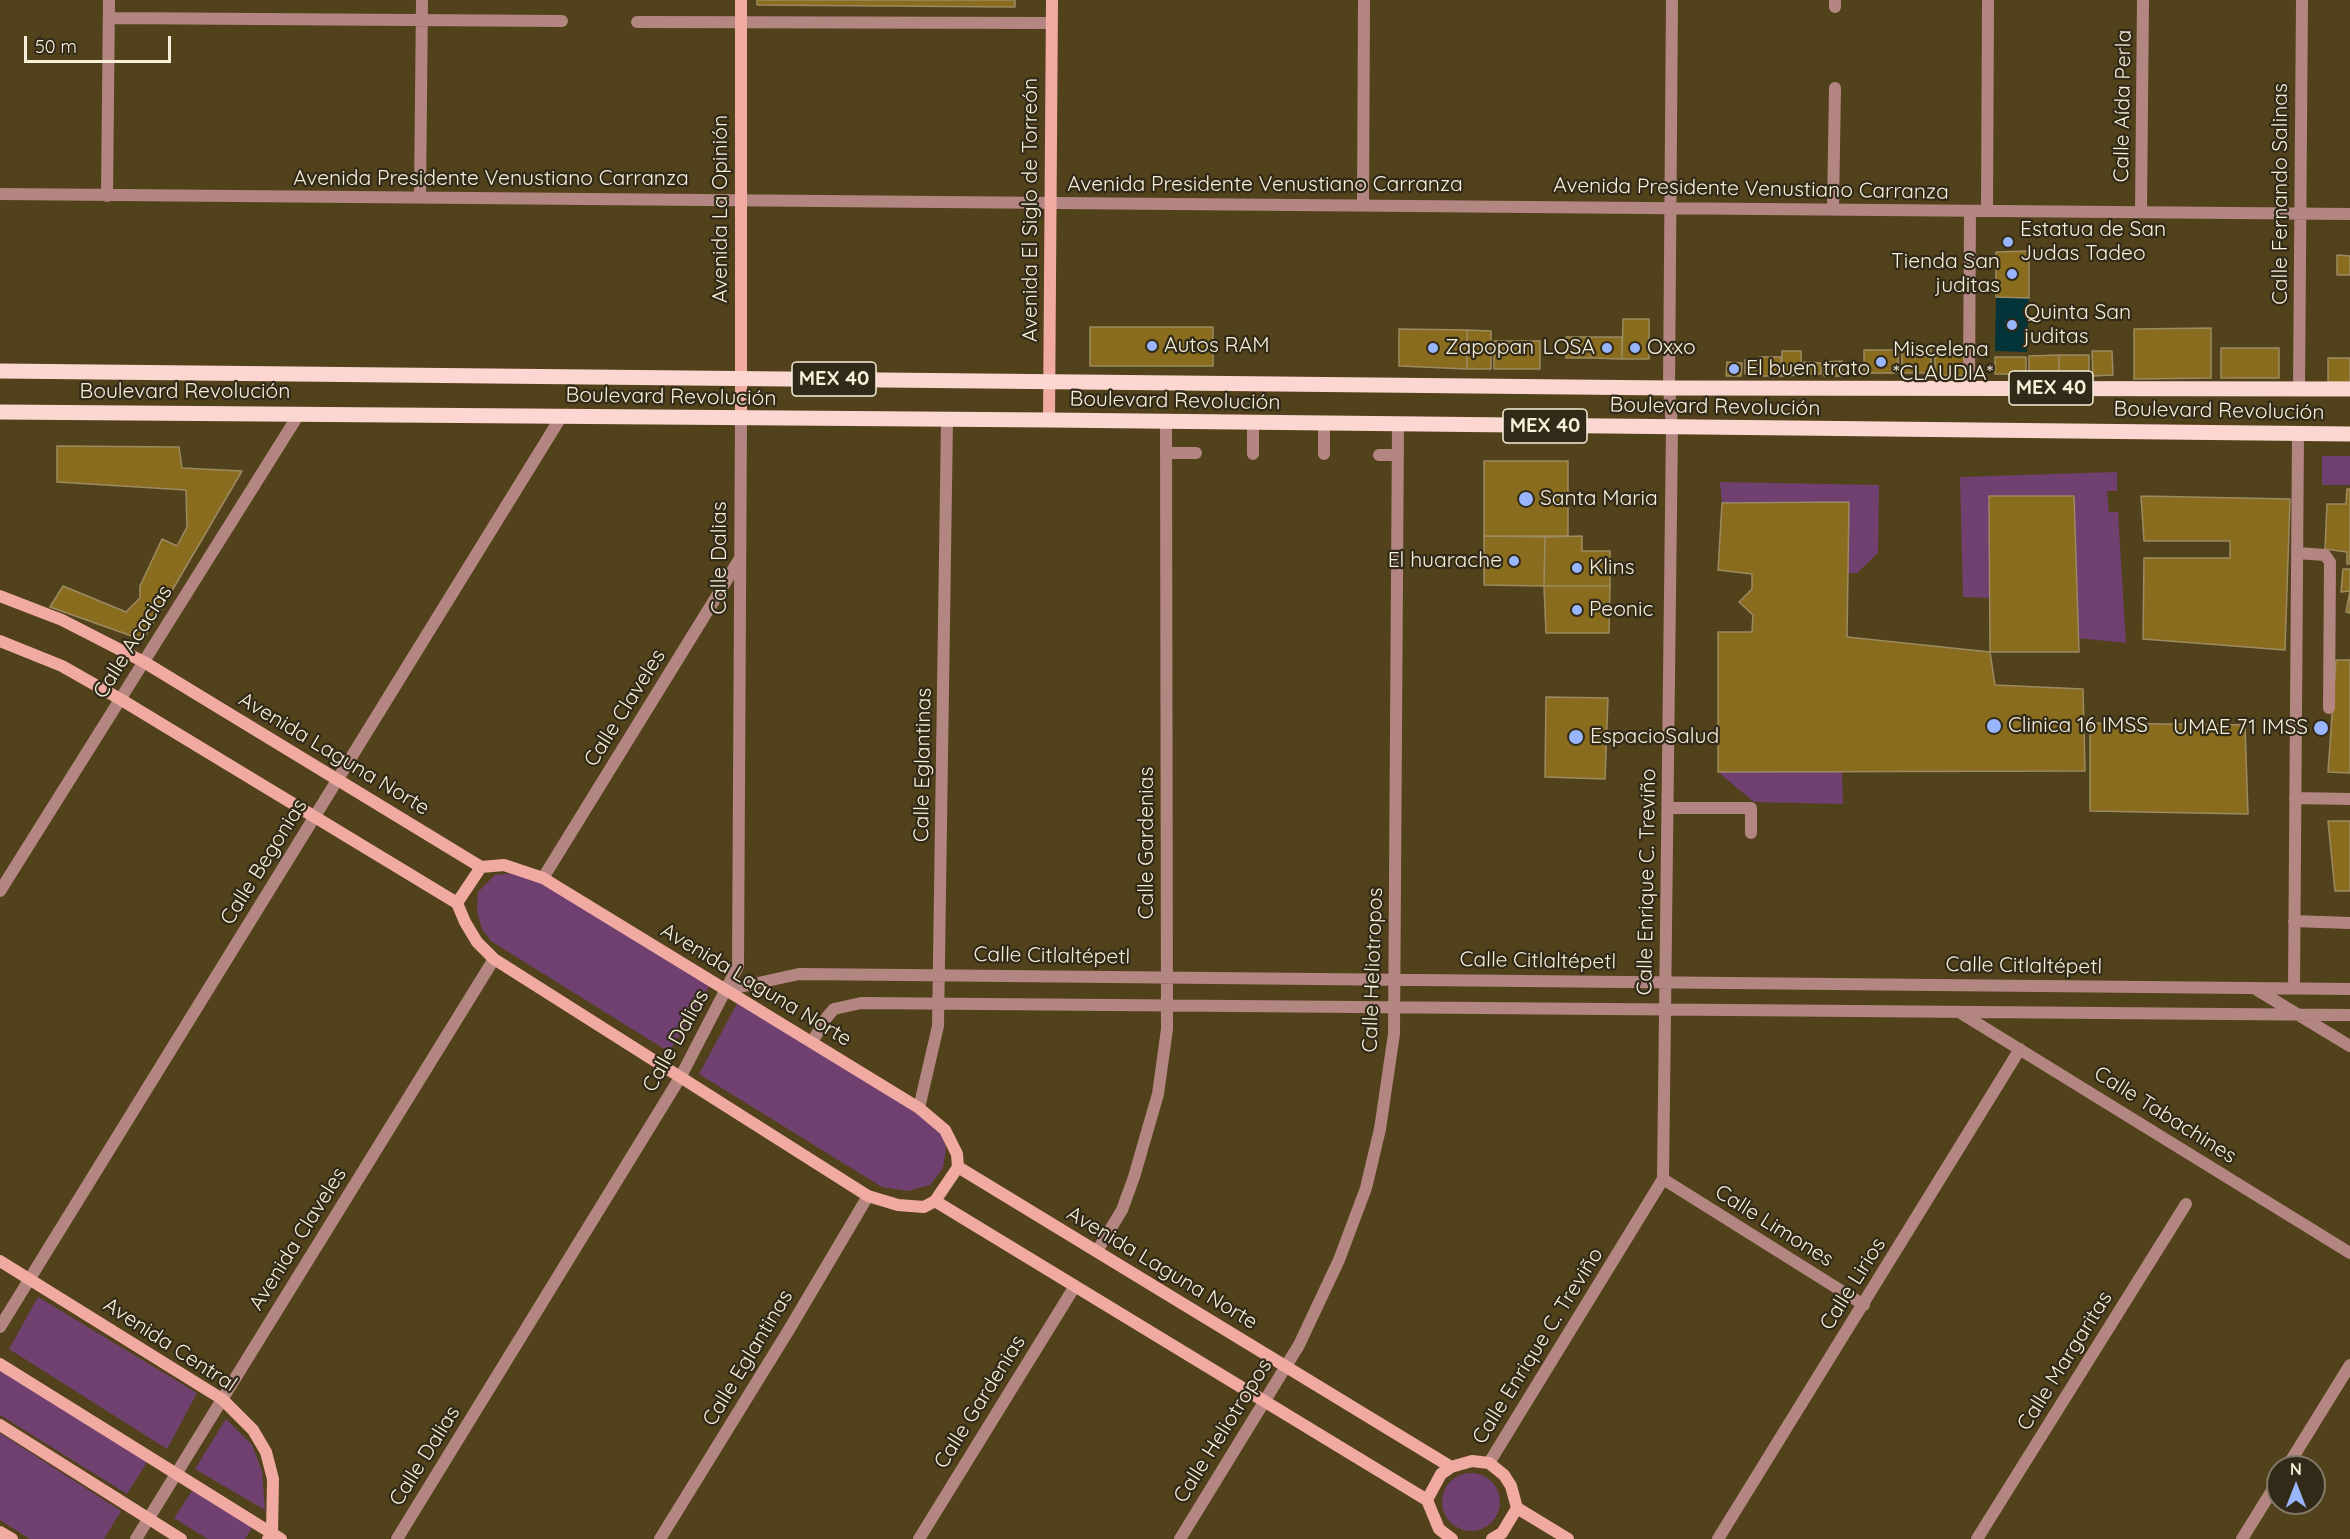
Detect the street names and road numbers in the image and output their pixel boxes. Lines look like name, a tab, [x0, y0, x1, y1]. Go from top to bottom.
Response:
street label: Calle Aída Perla	[2109, 30, 2137, 182]
street label: Avenida El Siglo de Torreón	[1018, 78, 1044, 342]
street label: Calle Fernando Salinas	[2268, 83, 2294, 305]
street label: Avenida La Opinión	[708, 115, 734, 303]
street label: Avenida Presidente Venustiano Carranza	[293, 166, 689, 192]
street label: Avenida Presidente Venustiano Carranza	[1067, 172, 1463, 198]
street label: Avenida Presidente Venustiano Carranza	[1553, 173, 1949, 205]
road number: MEX 40	[792, 362, 876, 396]
road number: MEX 40	[2009, 371, 2093, 405]
street label: Boulevard Revolución	[80, 379, 290, 405]
street label: Boulevard Revolución	[565, 383, 777, 411]
street label: Boulevard Revolución	[1069, 387, 1281, 415]
street label: Boulevard Revolución	[1609, 393, 1821, 421]
street label: Boulevard Revolución	[2113, 397, 2325, 425]
road number: MEX 40	[1503, 409, 1587, 443]
street label: Calle Dalias	[707, 501, 733, 615]
street label: Calle Acacias	[88, 581, 178, 703]
street label: Calle Claveles	[579, 645, 671, 771]
street label: Avenida Laguna Norte	[234, 687, 434, 821]
street label: Calle Eglantinas	[909, 688, 937, 842]
street label: Calle Gardenias	[1134, 767, 1160, 919]
street label: Calle Enrique C. Treviño	[1632, 768, 1662, 996]
street label: Calle Begonias	[215, 794, 313, 930]
street label: Calle Heliotropos	[1358, 887, 1388, 1053]
street label: Avenida Laguna Norte	[656, 918, 856, 1052]
street label: Calle Citlaltépetl	[974, 942, 1130, 970]
street label: Calle Citlaltépetl	[1460, 947, 1616, 975]
street label: Calle Citlaltépetl	[1946, 952, 2102, 980]
street label: Calle Dalias	[638, 985, 714, 1097]
street label: Calle Tabachines	[2089, 1061, 2241, 1169]
street label: Avenida Claveles	[244, 1163, 352, 1315]
street label: Calle Limones	[1710, 1180, 1838, 1272]
street label: Avenida Laguna Norte	[1062, 1201, 1262, 1335]
street label: Calle Lirios	[1815, 1233, 1891, 1335]
street label: Calle Enrique C. Treviño	[1467, 1243, 1609, 1449]
street label: Calle Eglantinas	[697, 1285, 799, 1431]
street label: Calle Margaritas	[2012, 1287, 2118, 1435]
street label: Avenida Central	[99, 1293, 241, 1397]
street label: Calle Gardenias	[929, 1331, 1031, 1473]
street label: Calle Heliotropos	[1169, 1354, 1277, 1508]
street label: Calle Dalias	[384, 1401, 466, 1511]

